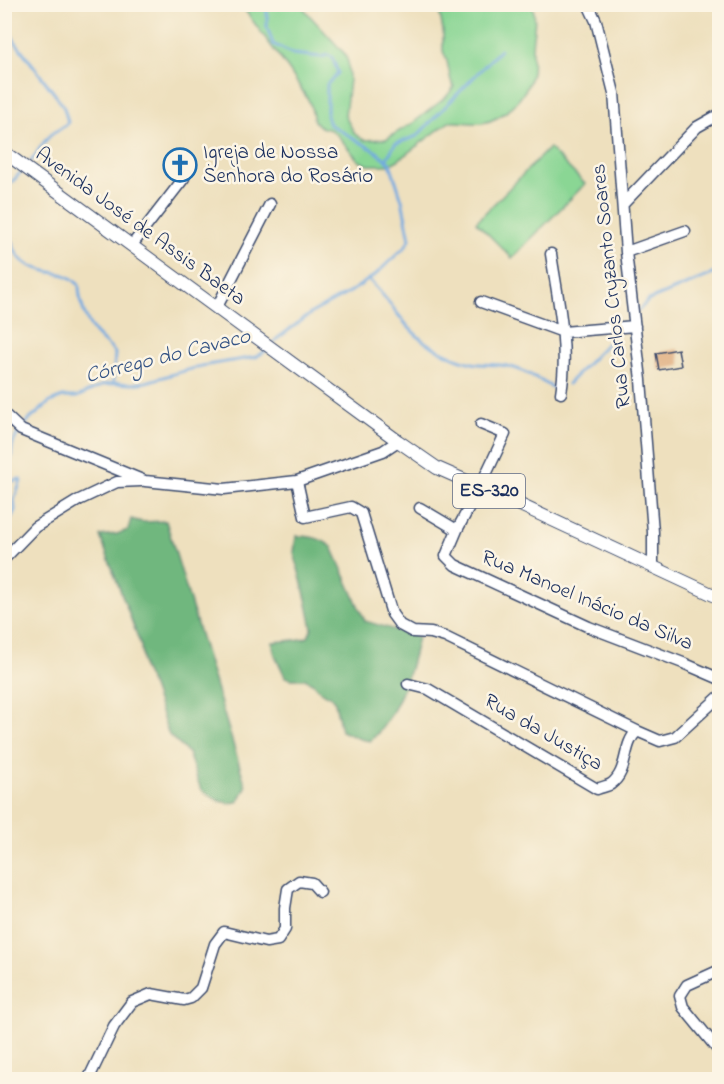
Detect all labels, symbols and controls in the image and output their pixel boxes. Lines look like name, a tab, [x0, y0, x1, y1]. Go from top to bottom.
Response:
place label: Igreja de Nossa Senhora do Rosário	[203, 138, 373, 192]
street label: Avenida José de Assis Baeta	[28, 140, 252, 314]
church icon: Igreja de Nossa Senhora do Rosário	[162, 147, 198, 183]
street label: Rua Carlos Cryzanto Soares	[584, 162, 642, 410]
water label: Córrego do Cavaco	[82, 321, 255, 393]
road number: ES-320	[453, 474, 525, 508]
street label: Rua Manoel Inácio da Silva	[476, 543, 698, 659]
street label: Rua da Justiça	[478, 687, 608, 779]

